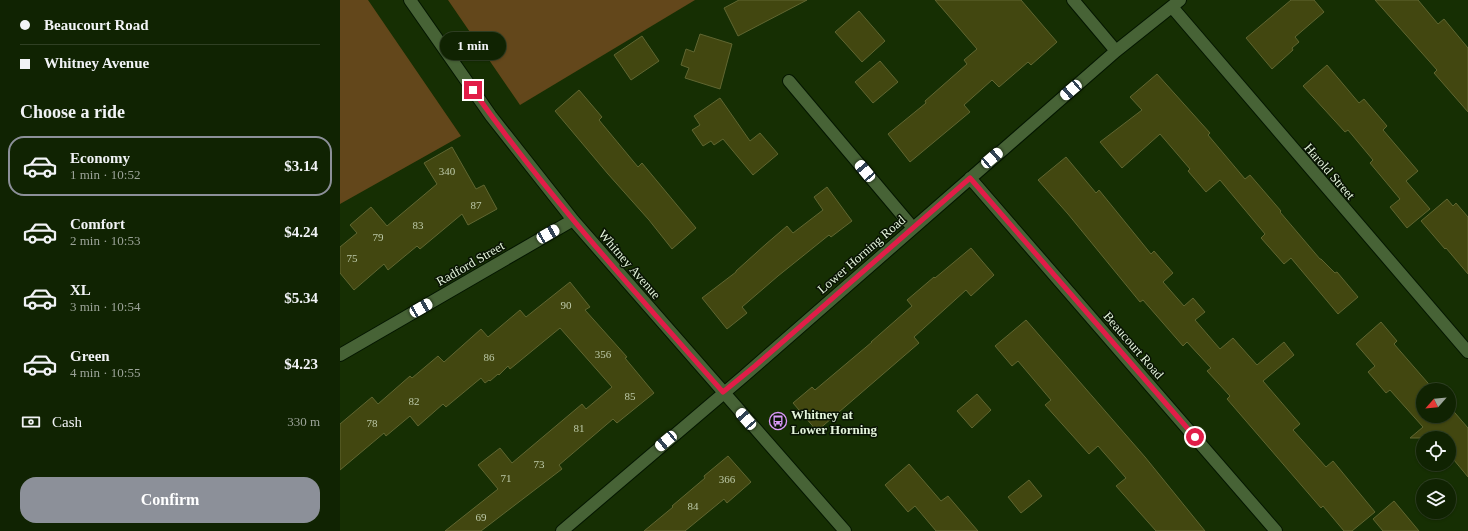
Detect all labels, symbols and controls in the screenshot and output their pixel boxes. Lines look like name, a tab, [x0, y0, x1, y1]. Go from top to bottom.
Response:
text: Beaucourt Road	[44, 17, 149, 33]
callout: 1 min	[440, 32, 506, 60]
text: 1 min	[457, 38, 489, 53]
text: Whitney Avenue	[44, 55, 149, 71]
car	[1058, 78, 1084, 102]
route end	[464, 81, 482, 99]
text: Choose a ride	[20, 102, 125, 122]
street label: Harold Street	[1301, 140, 1358, 203]
car	[979, 146, 1005, 170]
icon: car	[22, 148, 58, 184]
text: Economy	[70, 150, 130, 166]
text: $3.14	[284, 158, 318, 174]
car	[853, 158, 877, 184]
house number: 340	[439, 165, 456, 177]
text: 1 min · 10:52	[70, 167, 140, 182]
house number: 87	[471, 199, 482, 211]
street label: Lower Horning Road	[814, 212, 909, 297]
icon: car	[22, 214, 58, 250]
text: Comfort	[70, 216, 125, 232]
house number: 83	[413, 219, 424, 231]
car	[535, 223, 561, 245]
text: $4.24	[284, 224, 318, 240]
street label: Whitney Avenue	[596, 227, 664, 302]
house number: 79	[373, 231, 384, 243]
text: 2 min · 10:53	[70, 233, 140, 248]
street label: Radford Street	[434, 238, 507, 289]
house number: 75	[347, 252, 358, 264]
icon: car	[22, 280, 58, 316]
text: XL	[70, 282, 91, 298]
text: $5.34	[284, 290, 318, 306]
car	[408, 297, 434, 319]
text: 3 min · 10:54	[70, 299, 140, 314]
house number: 90	[561, 299, 572, 311]
street label: Beaucourt Road	[1100, 309, 1167, 382]
icon: car	[22, 346, 58, 382]
text: Green	[70, 348, 110, 364]
house number: 356	[595, 348, 612, 360]
house number: 86	[484, 351, 495, 363]
text: $4.23	[284, 356, 318, 372]
text: 4 min · 10:55	[70, 365, 140, 380]
north arrow	[1416, 383, 1456, 423]
map controls	[1416, 383, 1456, 519]
house number: 85	[625, 390, 636, 402]
house number: 82	[409, 395, 420, 407]
car	[734, 406, 758, 432]
place label: Whitney at Lower Horning	[791, 407, 878, 437]
icon: cash	[20, 411, 42, 433]
bus stop icon: Whitney at Lower Horning	[768, 411, 788, 431]
text: Cash	[52, 414, 82, 430]
text: 330 m	[287, 414, 320, 429]
house number: 78	[367, 417, 378, 429]
house number: 81	[574, 422, 585, 434]
route start	[1186, 428, 1204, 446]
car	[653, 429, 679, 453]
button: locate	[1416, 431, 1456, 471]
house number: 73	[534, 458, 545, 470]
house number: 71	[501, 472, 512, 484]
house number: 366	[719, 473, 736, 485]
button: Confirm	[20, 477, 320, 523]
button: layers	[1416, 479, 1456, 519]
house number: 84	[688, 500, 699, 512]
house number: 69	[476, 511, 487, 523]

